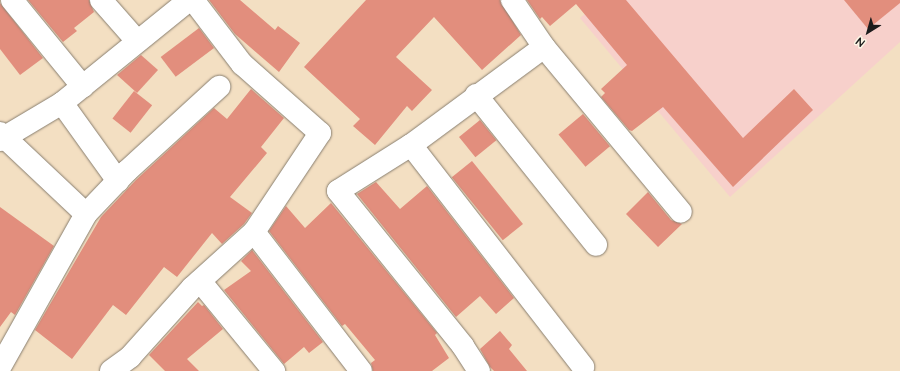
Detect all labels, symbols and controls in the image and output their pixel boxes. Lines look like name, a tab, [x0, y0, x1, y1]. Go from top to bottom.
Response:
north arrow	[848, 12, 888, 52]
text: N	[853, 34, 868, 50]

